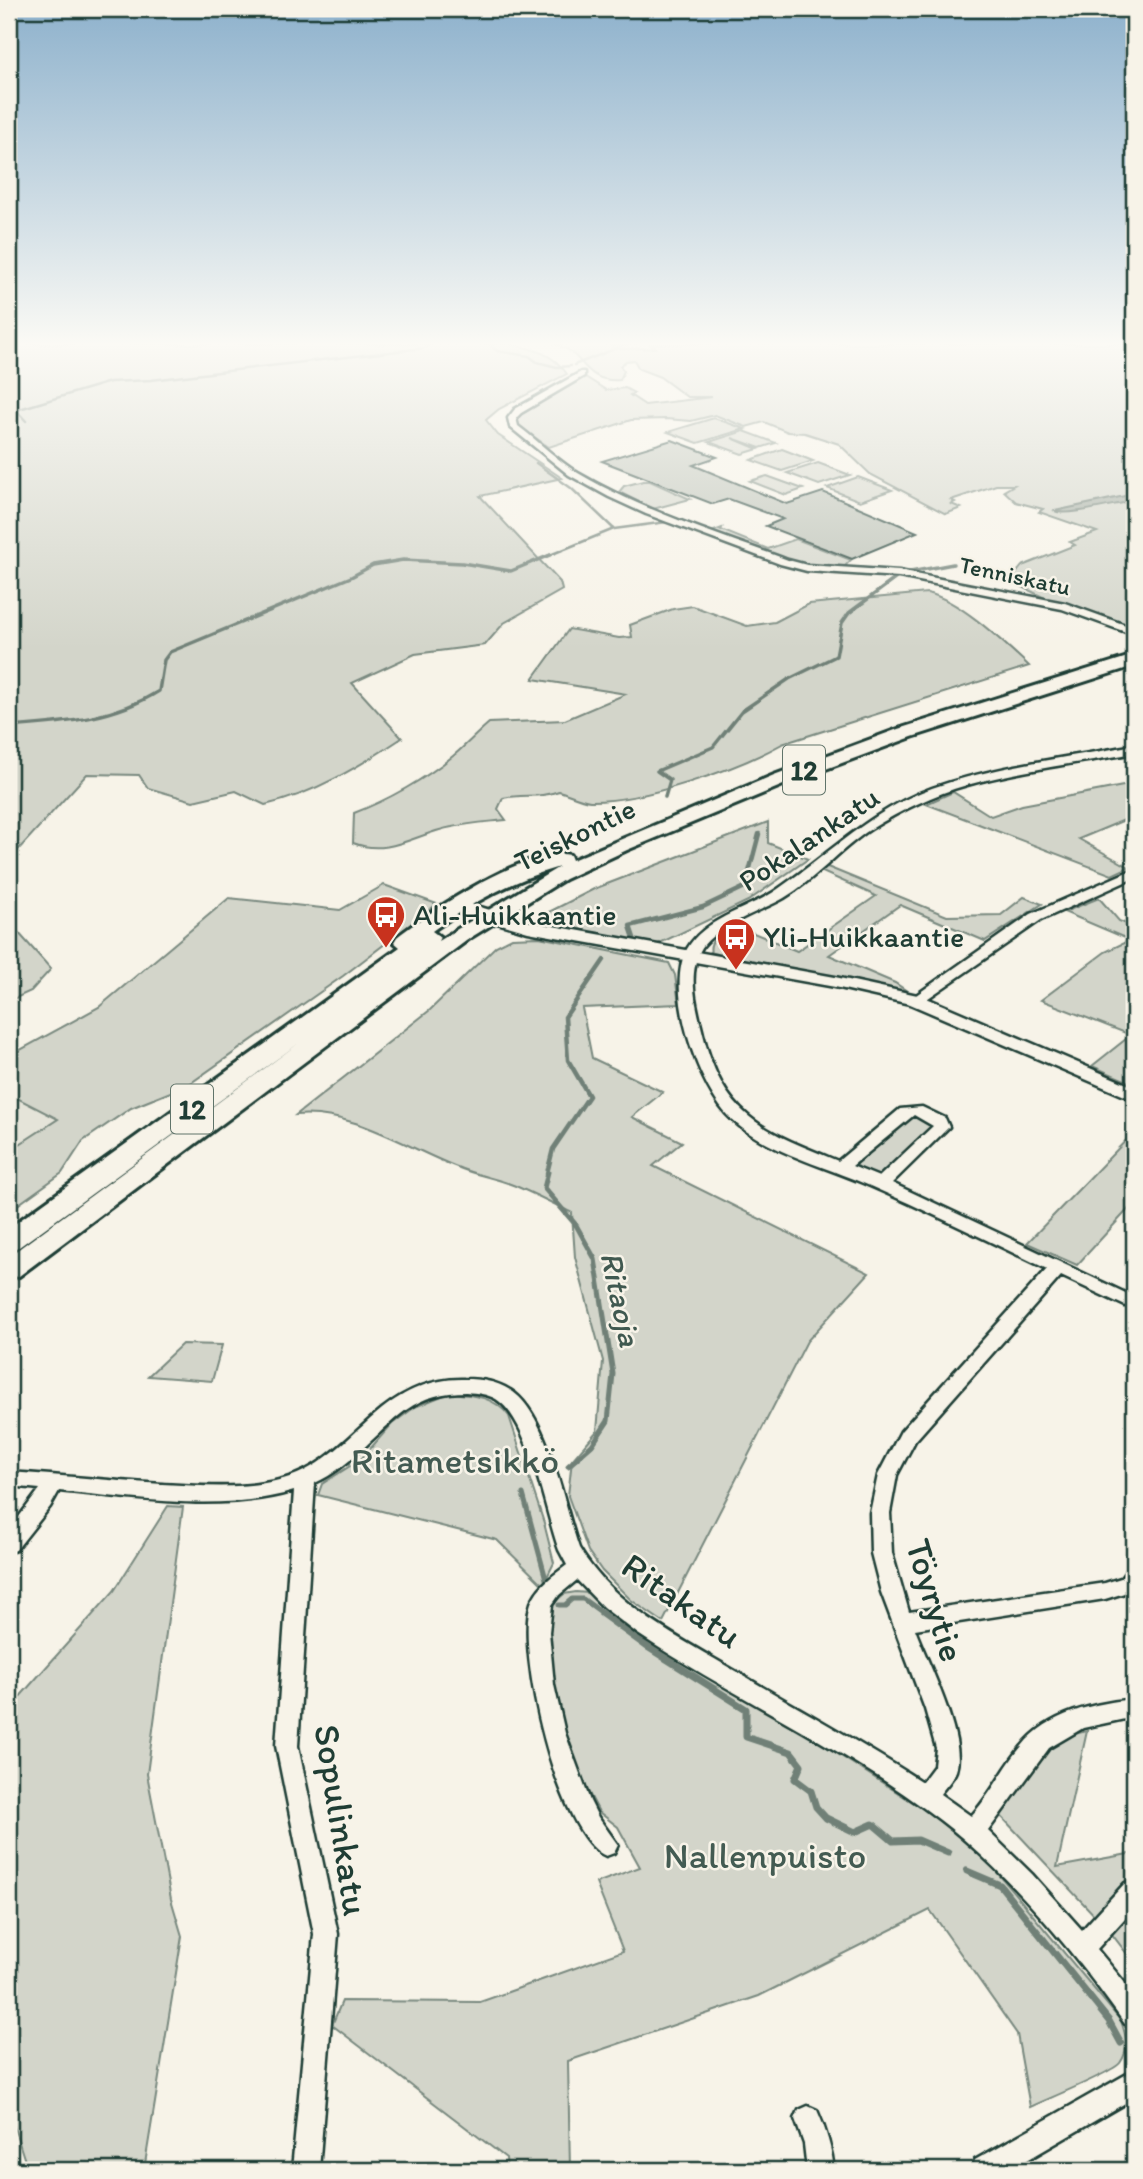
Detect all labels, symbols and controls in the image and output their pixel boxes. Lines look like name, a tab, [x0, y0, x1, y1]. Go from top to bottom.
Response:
street label: Tenniskatu	[957, 550, 1073, 601]
road number: 12	[783, 746, 825, 794]
street label: Pokalankatu	[731, 778, 886, 899]
street label: Teiskontie	[508, 789, 641, 880]
bus stop icon: Ali-Huikkaantie	[365, 894, 407, 949]
place label: Ali-Huikkaantie	[413, 896, 616, 933]
bus stop icon: Yli-Huikkaantie	[715, 916, 757, 971]
place label: Yli-Huikkaantie	[763, 918, 964, 955]
road number: 12	[171, 1084, 213, 1134]
water label: Ritaoja	[592, 1248, 650, 1350]
park label: Ritametsikkö	[351, 1438, 559, 1482]
street label: Töyrytie	[897, 1533, 975, 1667]
street label: Ritakatu	[614, 1543, 750, 1657]
street label: Sopulinkatu	[305, 1721, 379, 1919]
park label: Nallenpuisto	[664, 1833, 866, 1877]

